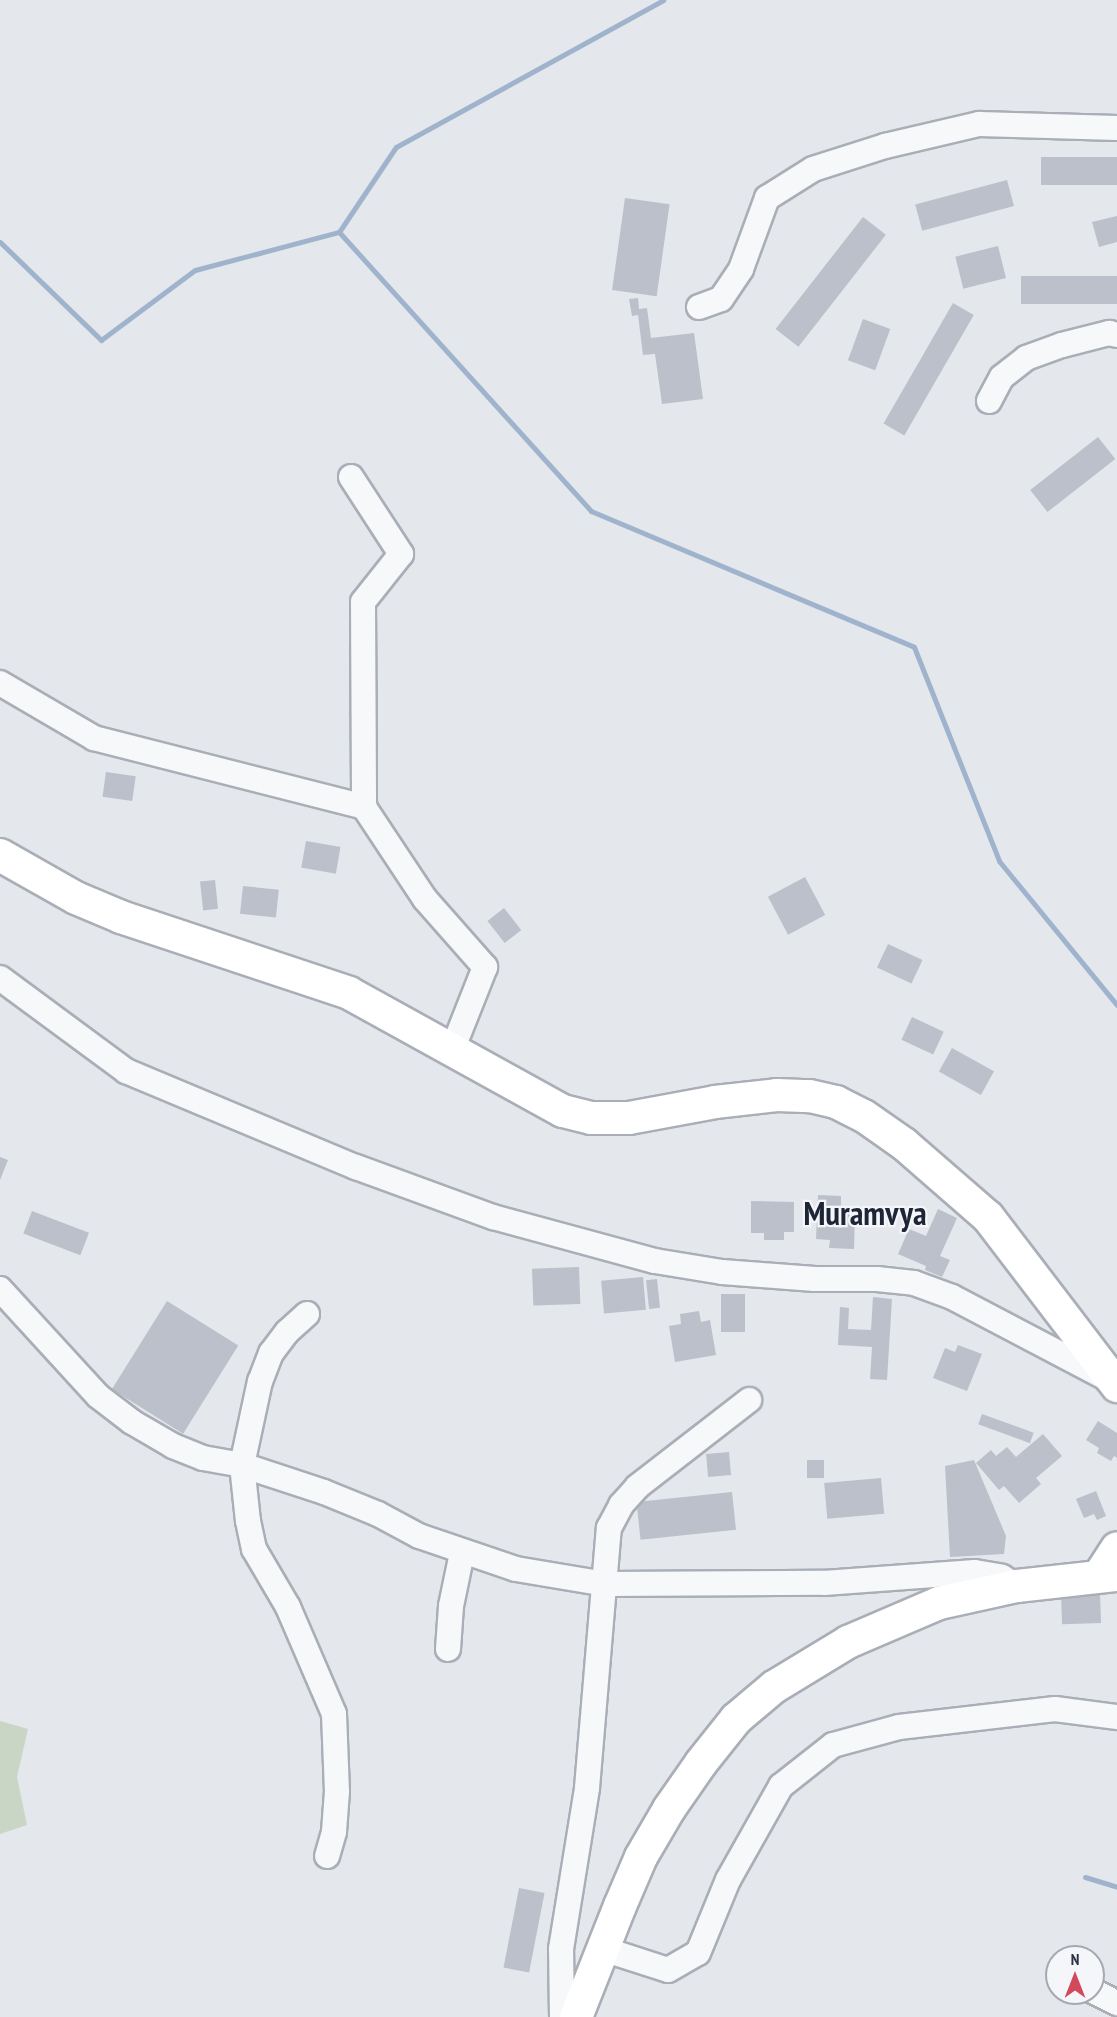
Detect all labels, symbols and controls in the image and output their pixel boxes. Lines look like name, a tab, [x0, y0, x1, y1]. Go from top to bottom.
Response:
district label: Muramvya	[803, 1193, 927, 1233]
north arrow	[1045, 1945, 1105, 2005]
text: N	[1071, 1949, 1079, 1969]

